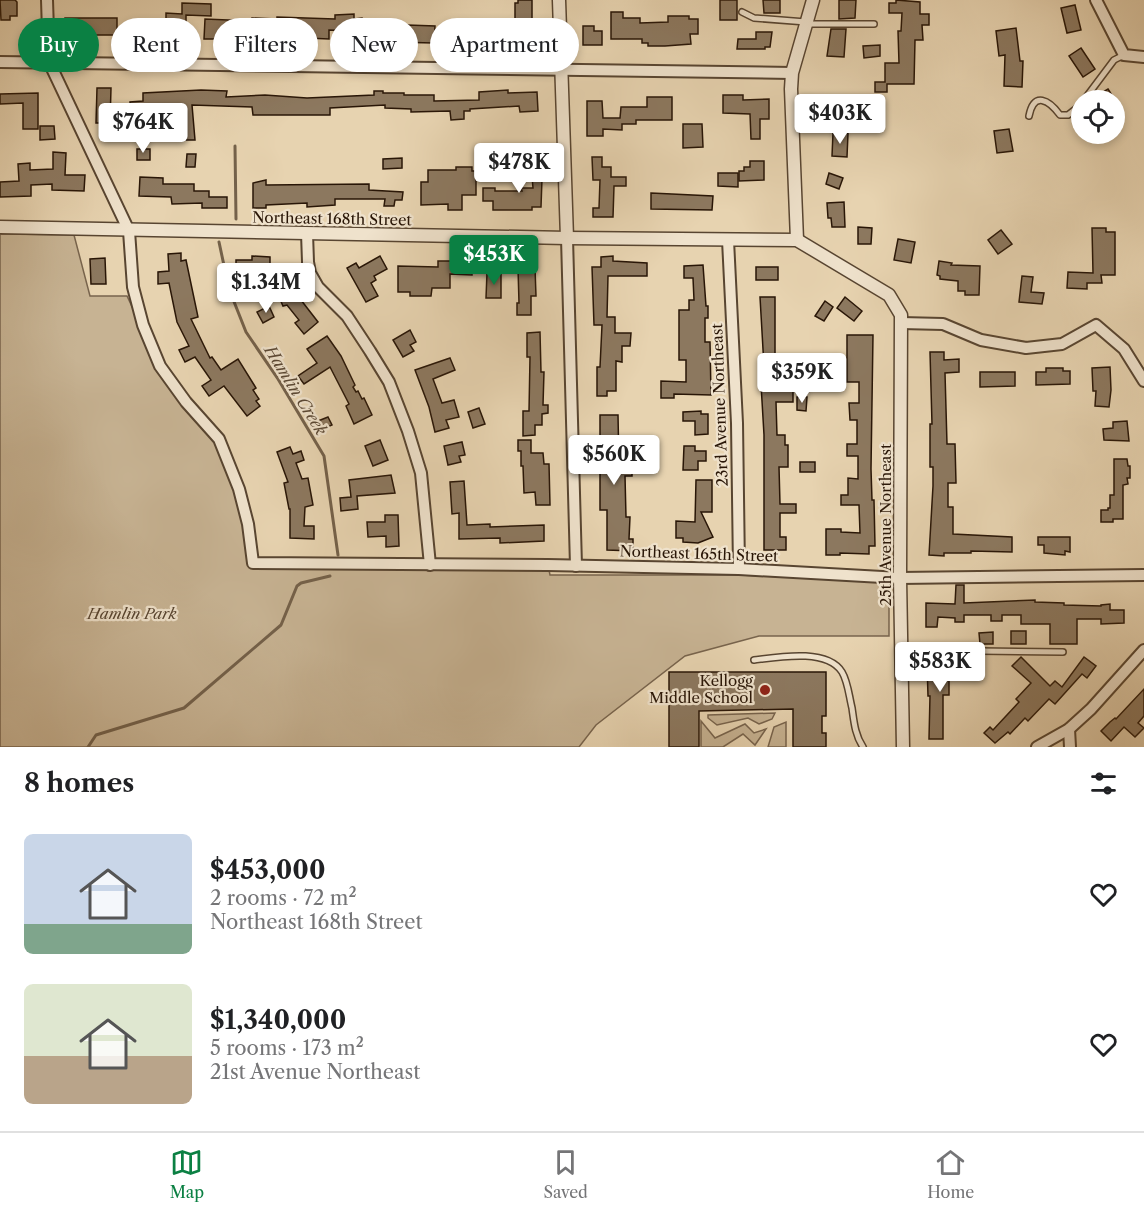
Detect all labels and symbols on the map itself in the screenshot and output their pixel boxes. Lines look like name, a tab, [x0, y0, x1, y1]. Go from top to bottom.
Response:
pin: $403K	[798, 94, 882, 145]
pin: $764K	[101, 103, 185, 154]
pin: $478K	[477, 143, 561, 194]
street label: Northeast 168th Street	[252, 208, 413, 229]
pin: $453K	[452, 235, 536, 286]
pin: $1.34M	[217, 263, 315, 314]
street label: 23rd Avenue Northeast	[707, 322, 732, 487]
water label: Hamlin Creek	[259, 340, 332, 439]
pin: $359K	[760, 353, 844, 404]
pin: $560K	[572, 435, 656, 486]
street label: 25th Avenue Northeast	[876, 443, 895, 606]
street label: Northeast 165th Street	[619, 541, 779, 566]
park label: Hamlin Park	[86, 604, 177, 623]
pin: $583K	[898, 642, 982, 693]
place label: Kellogg Middle School	[649, 671, 754, 707]
marker: Kellogg Middle School	[758, 683, 772, 697]

